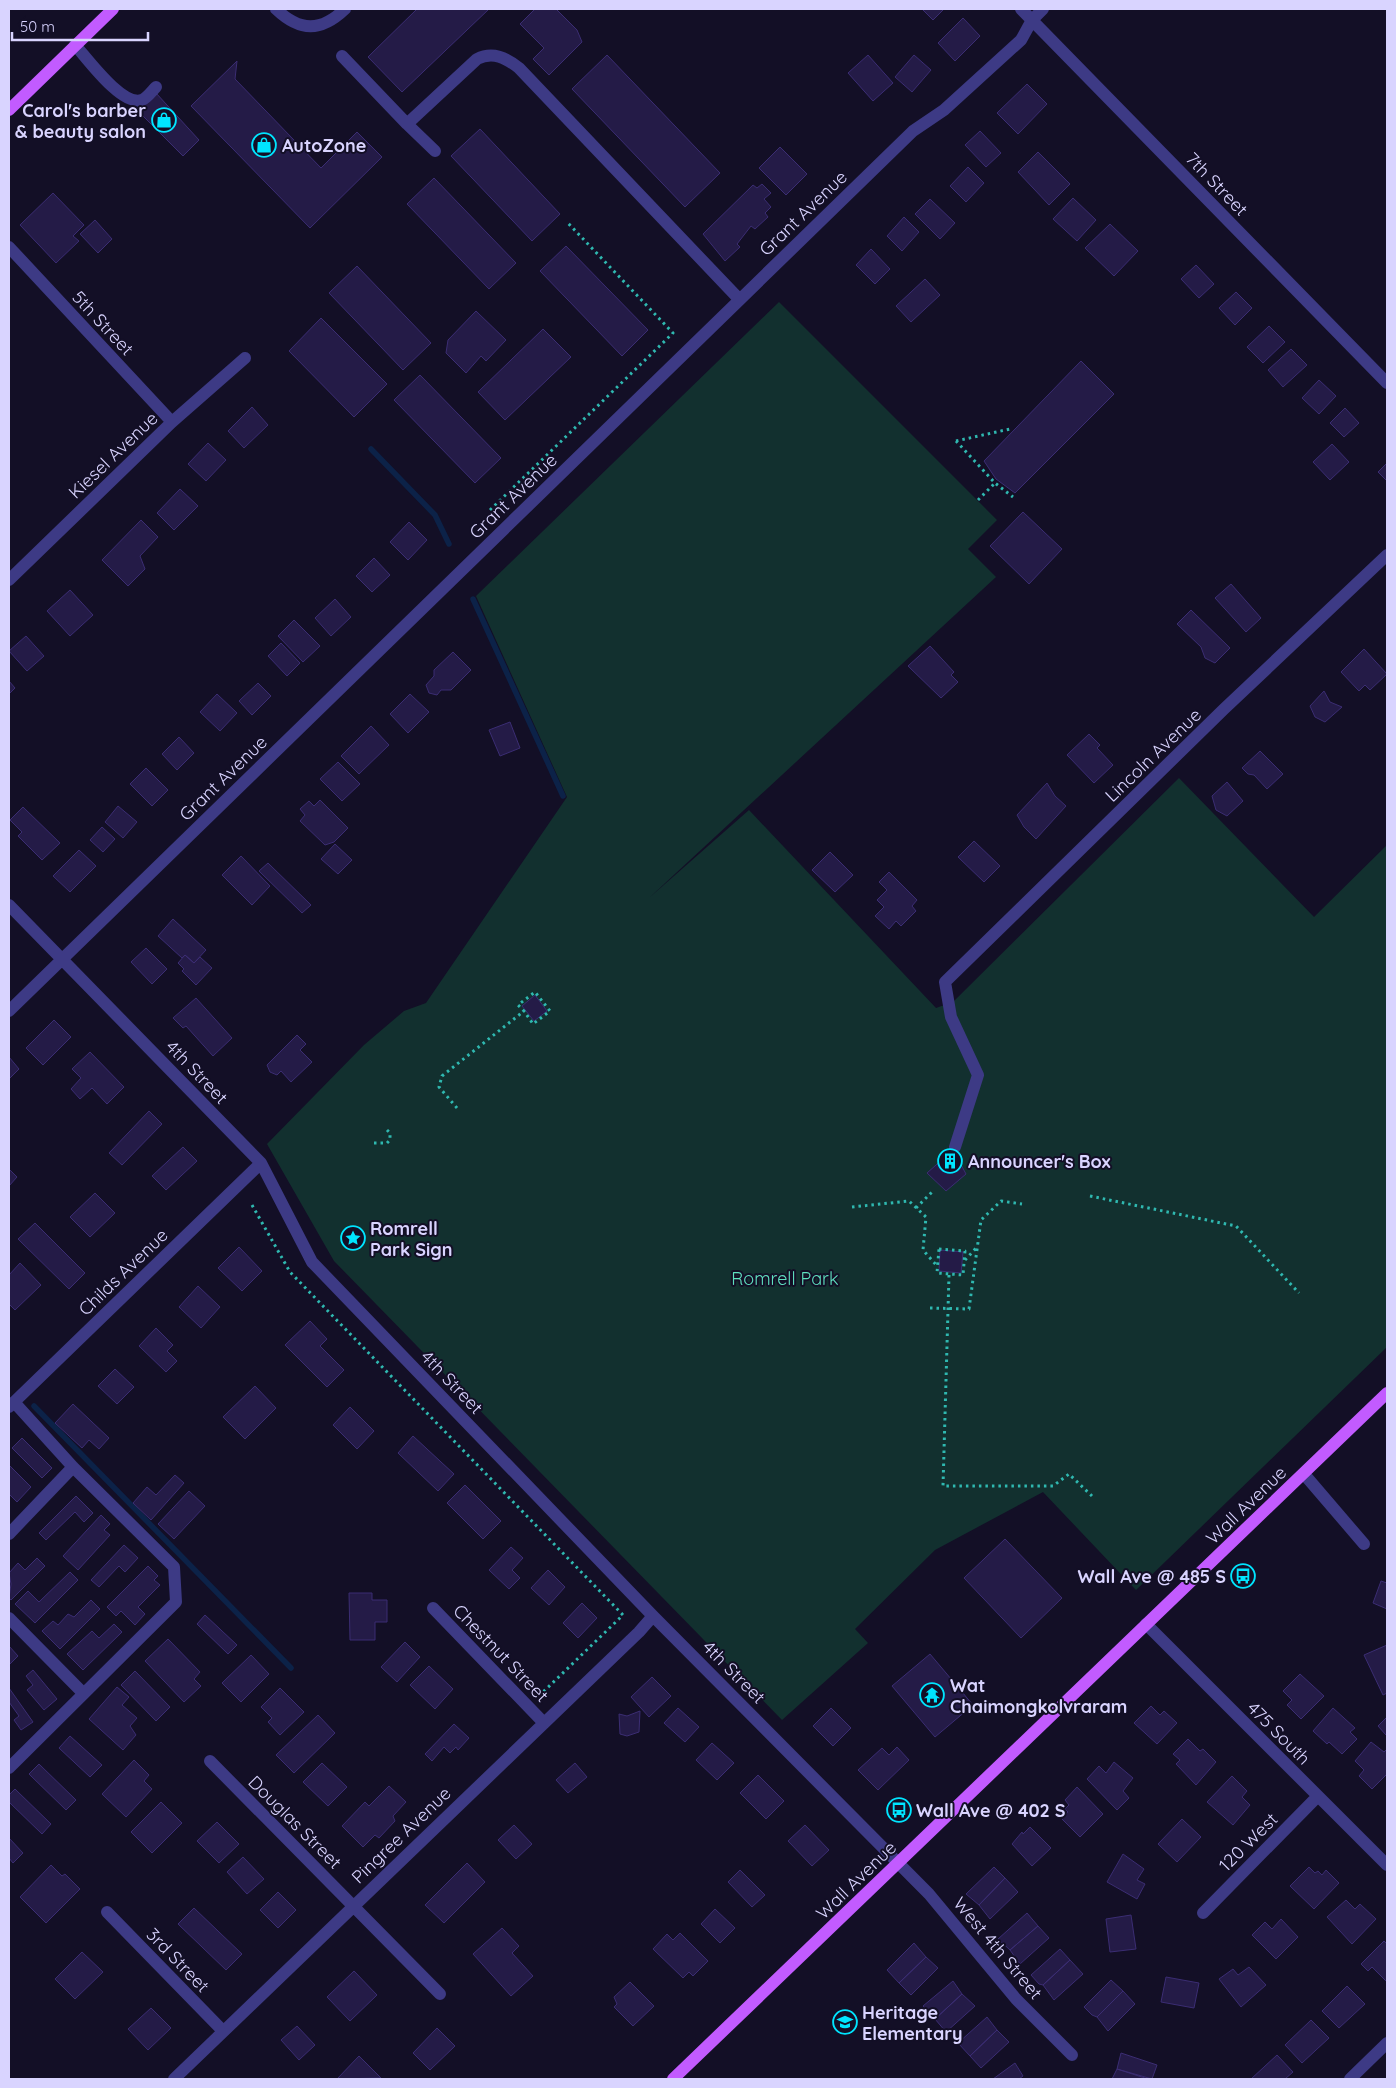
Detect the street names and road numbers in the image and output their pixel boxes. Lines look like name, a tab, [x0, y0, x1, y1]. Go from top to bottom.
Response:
street label: 7th Street	[1181, 147, 1253, 221]
street label: Grant Avenue	[754, 165, 852, 261]
street label: 5th Street	[67, 286, 139, 360]
street label: Kiesel Avenue	[64, 407, 162, 503]
street label: Grant Avenue	[464, 448, 562, 544]
street label: Lincoln Avenue	[1100, 703, 1206, 807]
street label: Grant Avenue	[174, 730, 272, 826]
street label: 4th Street	[161, 1035, 233, 1109]
street label: Childs Avenue	[73, 1224, 173, 1320]
street label: 4th Street	[416, 1345, 488, 1419]
street label: Wall Avenue	[1201, 1461, 1291, 1549]
street label: Chestnut Street	[448, 1599, 554, 1707]
street label: 4th Street	[698, 1636, 770, 1708]
street label: 475 South	[1242, 1696, 1316, 1770]
street label: Douglas Street	[243, 1770, 347, 1874]
street label: Pingree Avenue	[346, 1782, 456, 1888]
street label: 120 West	[1214, 1808, 1282, 1876]
street label: Wall Avenue	[811, 1836, 901, 1924]
street label: West 4th Street	[948, 1892, 1048, 2004]
street label: 3rd Street	[142, 1923, 214, 1997]

